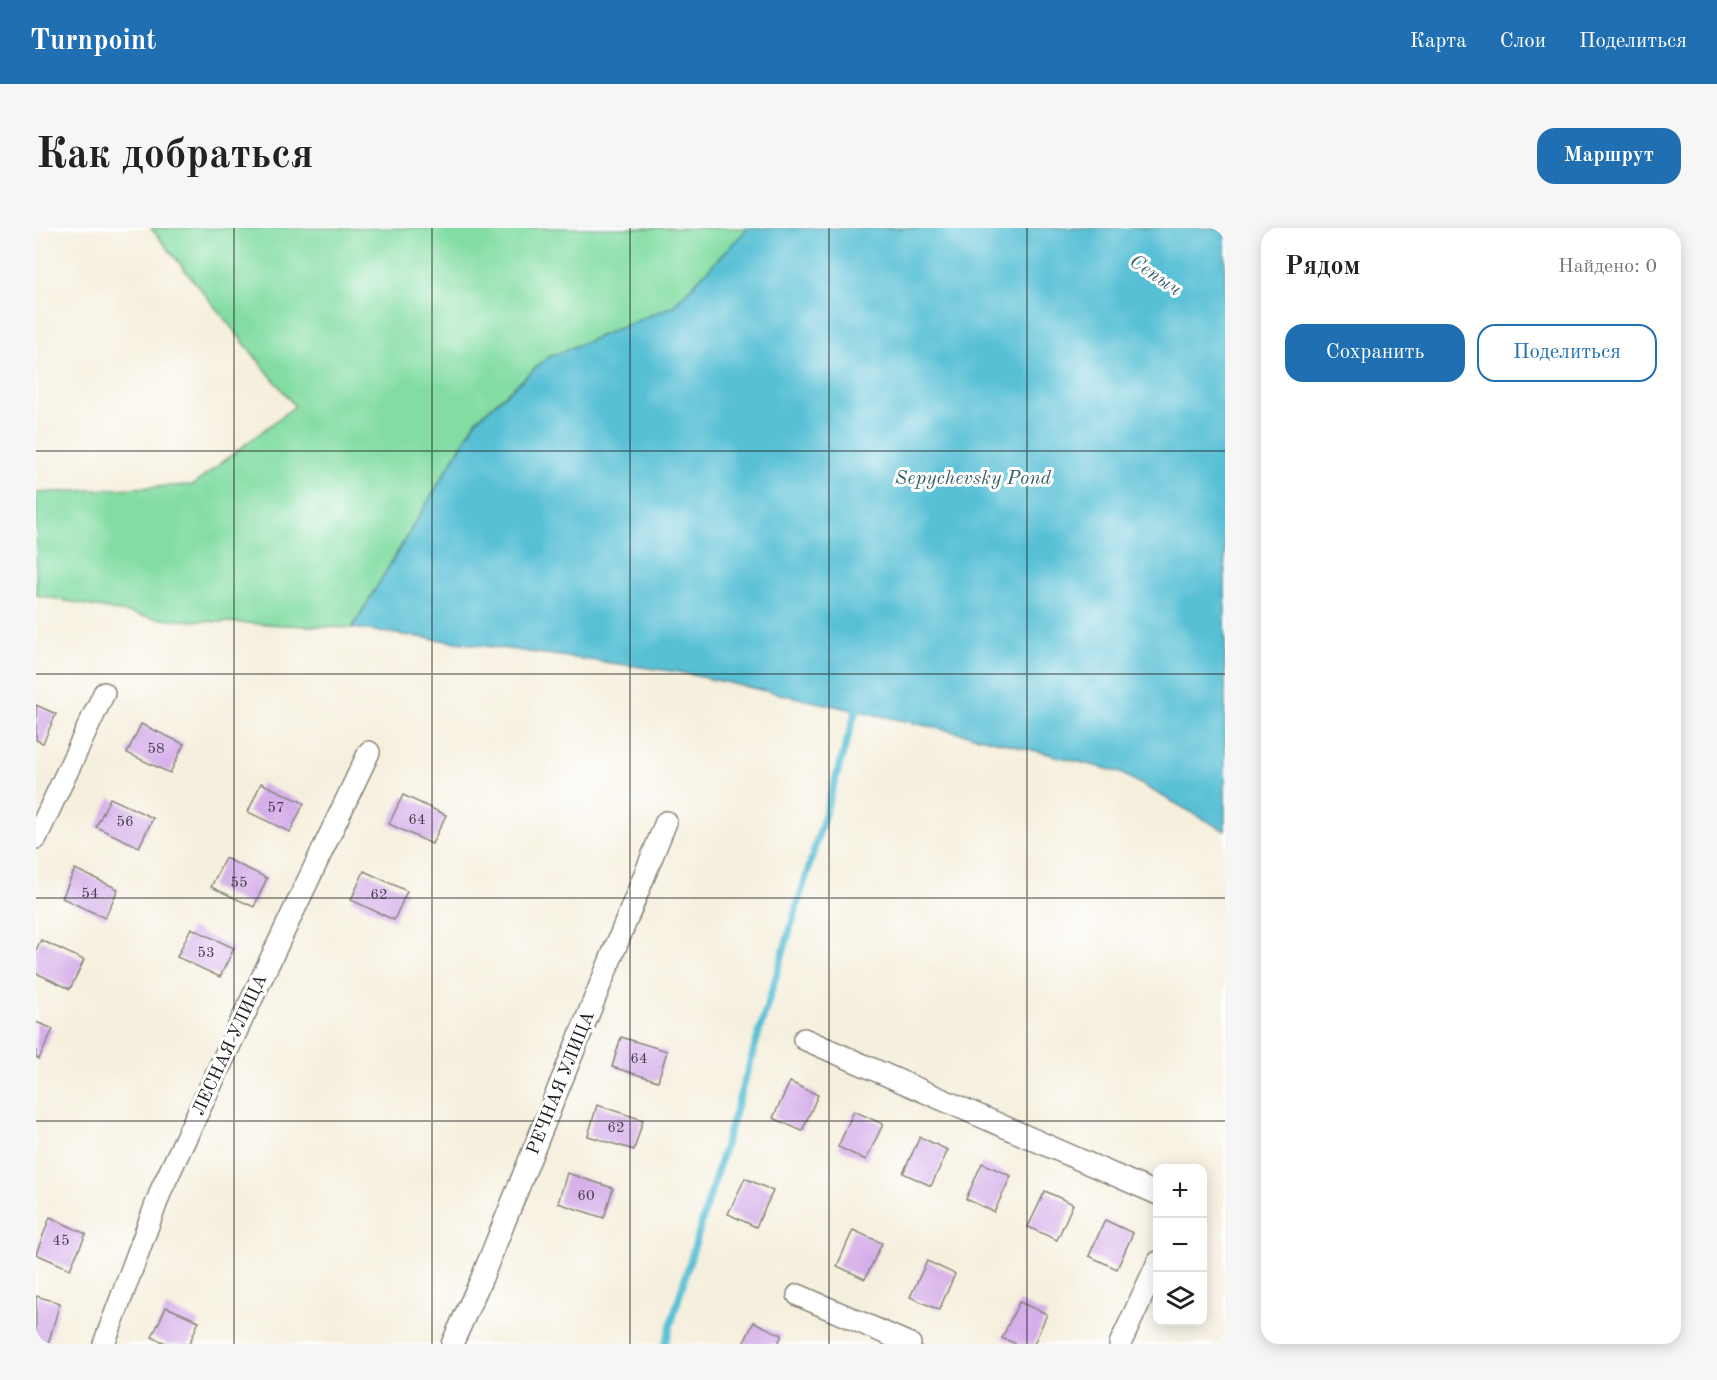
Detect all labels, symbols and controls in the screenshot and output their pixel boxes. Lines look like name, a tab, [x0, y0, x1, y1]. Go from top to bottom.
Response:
text: Turnpoint	[30, 28, 157, 56]
text: Карта	[1410, 31, 1467, 52]
text: Слои	[1500, 31, 1546, 52]
text: Поделиться	[1579, 31, 1687, 52]
button: Маршрут	[1537, 128, 1681, 184]
text: Как добраться	[36, 135, 313, 177]
water label: Сепыч	[1126, 252, 1185, 300]
text: Рядом	[1285, 254, 1360, 280]
text: Найдено: 0	[1558, 257, 1657, 277]
button: Сохранить	[1285, 324, 1465, 382]
button: Поделиться	[1477, 324, 1657, 382]
water label: Sepychevsky Pond	[895, 469, 1052, 489]
house number: 58	[147, 742, 165, 757]
house number: 57	[267, 801, 285, 816]
house number: 64	[408, 813, 426, 828]
house number: 56	[116, 815, 134, 830]
house number: 55	[230, 876, 248, 891]
house number: 54	[81, 887, 99, 902]
house number: 62	[370, 888, 388, 903]
house number: 53	[197, 946, 215, 961]
street label: ЛЕСНАЯ УЛИЦА	[189, 972, 271, 1118]
street label: РЕЧНАЯ УЛИЦА	[524, 1009, 598, 1157]
house number: 64	[630, 1052, 648, 1067]
house number: 62	[607, 1121, 625, 1136]
map controls	[1153, 1164, 1207, 1326]
button: +	[1153, 1164, 1207, 1218]
house number: 60	[577, 1189, 595, 1204]
button: −	[1153, 1218, 1207, 1272]
house number: 45	[52, 1234, 70, 1249]
button: layers	[1153, 1272, 1207, 1326]

